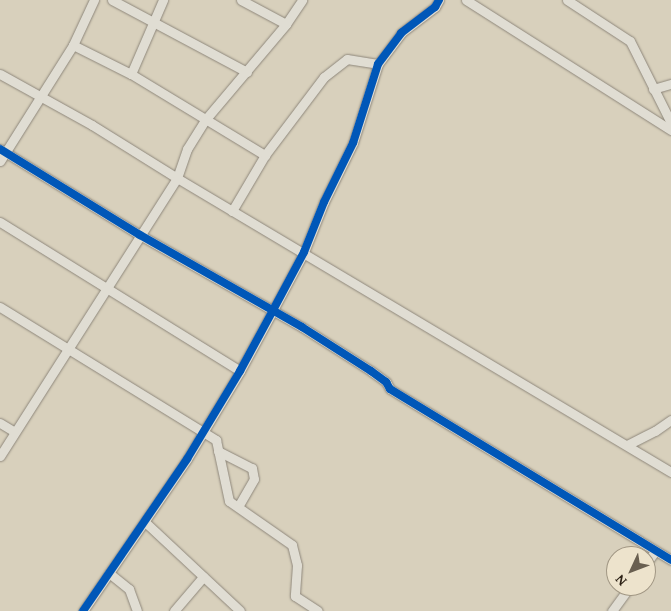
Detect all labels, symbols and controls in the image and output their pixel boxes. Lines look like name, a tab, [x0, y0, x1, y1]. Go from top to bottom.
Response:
north arrow	[606, 546, 656, 596]
text: N	[610, 570, 631, 591]

